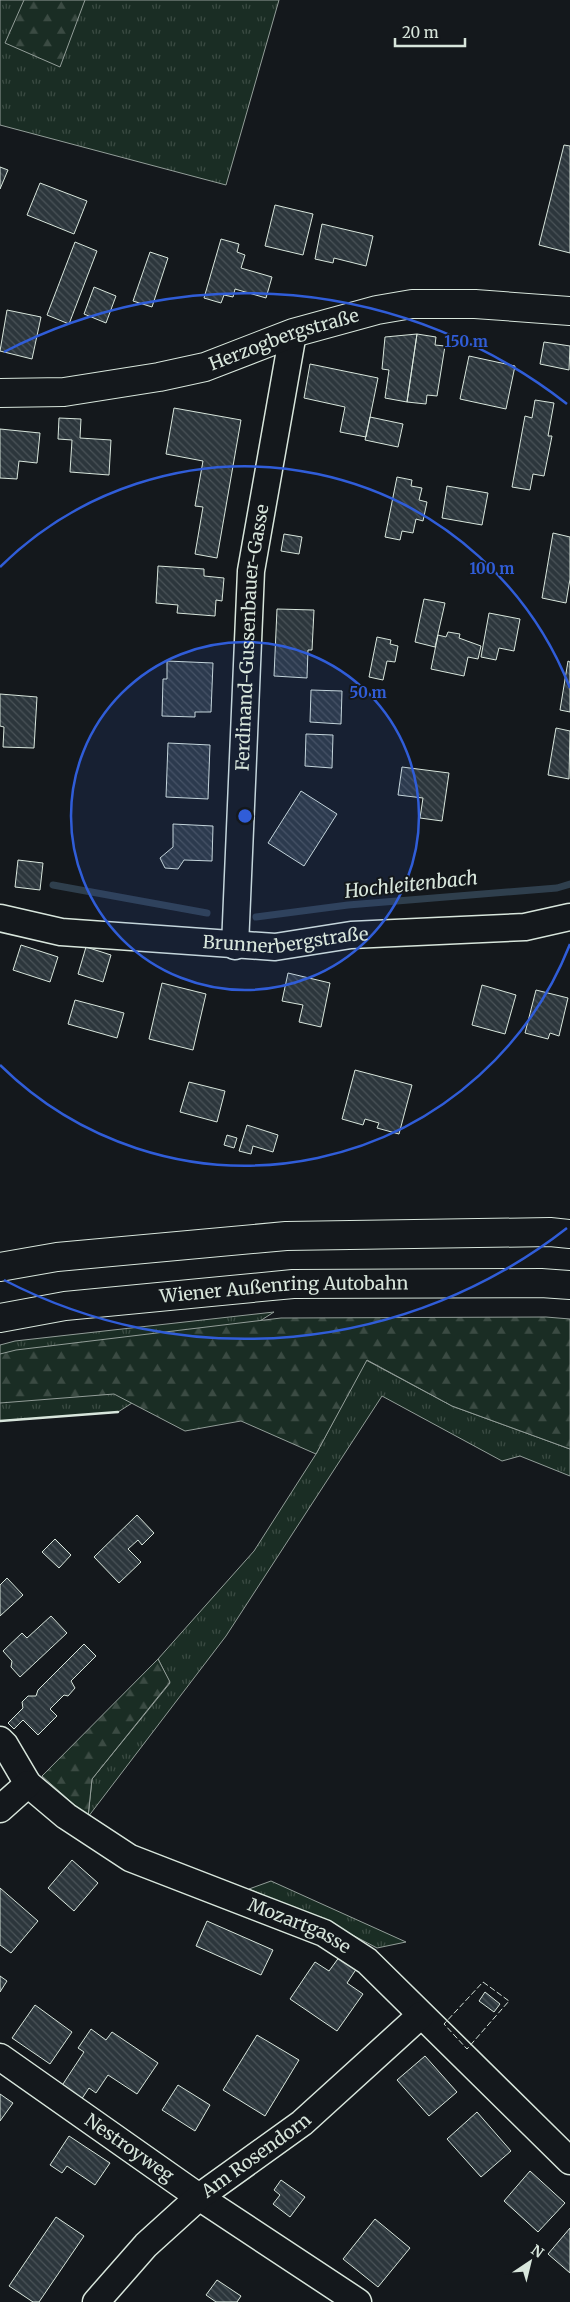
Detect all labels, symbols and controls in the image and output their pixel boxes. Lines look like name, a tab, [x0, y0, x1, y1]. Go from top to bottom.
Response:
scale bar	[395, 15, 465, 47]
text: 20 m	[402, 23, 439, 42]
street label: Herzogbergstraße	[206, 303, 361, 375]
text: 150 m	[444, 332, 488, 351]
street label: Ferdinand-Gussenbauer-Gasse	[230, 502, 274, 771]
text: 100 m	[470, 559, 514, 578]
text: 50 m	[349, 683, 387, 702]
centre of rings	[236, 807, 254, 825]
water label: Hochleitenbach	[342, 865, 479, 903]
street label: Brunnerbergstraße	[202, 922, 369, 958]
street label: Wiener Außenring Autobahn	[158, 1272, 409, 1308]
street label: Mozartgasse	[245, 1893, 355, 1958]
street label: Nestroyweg	[80, 2108, 179, 2187]
street label: Am Rosendorn	[196, 2108, 316, 2203]
north arrow	[505, 2237, 555, 2287]
text: N	[528, 2241, 547, 2262]

